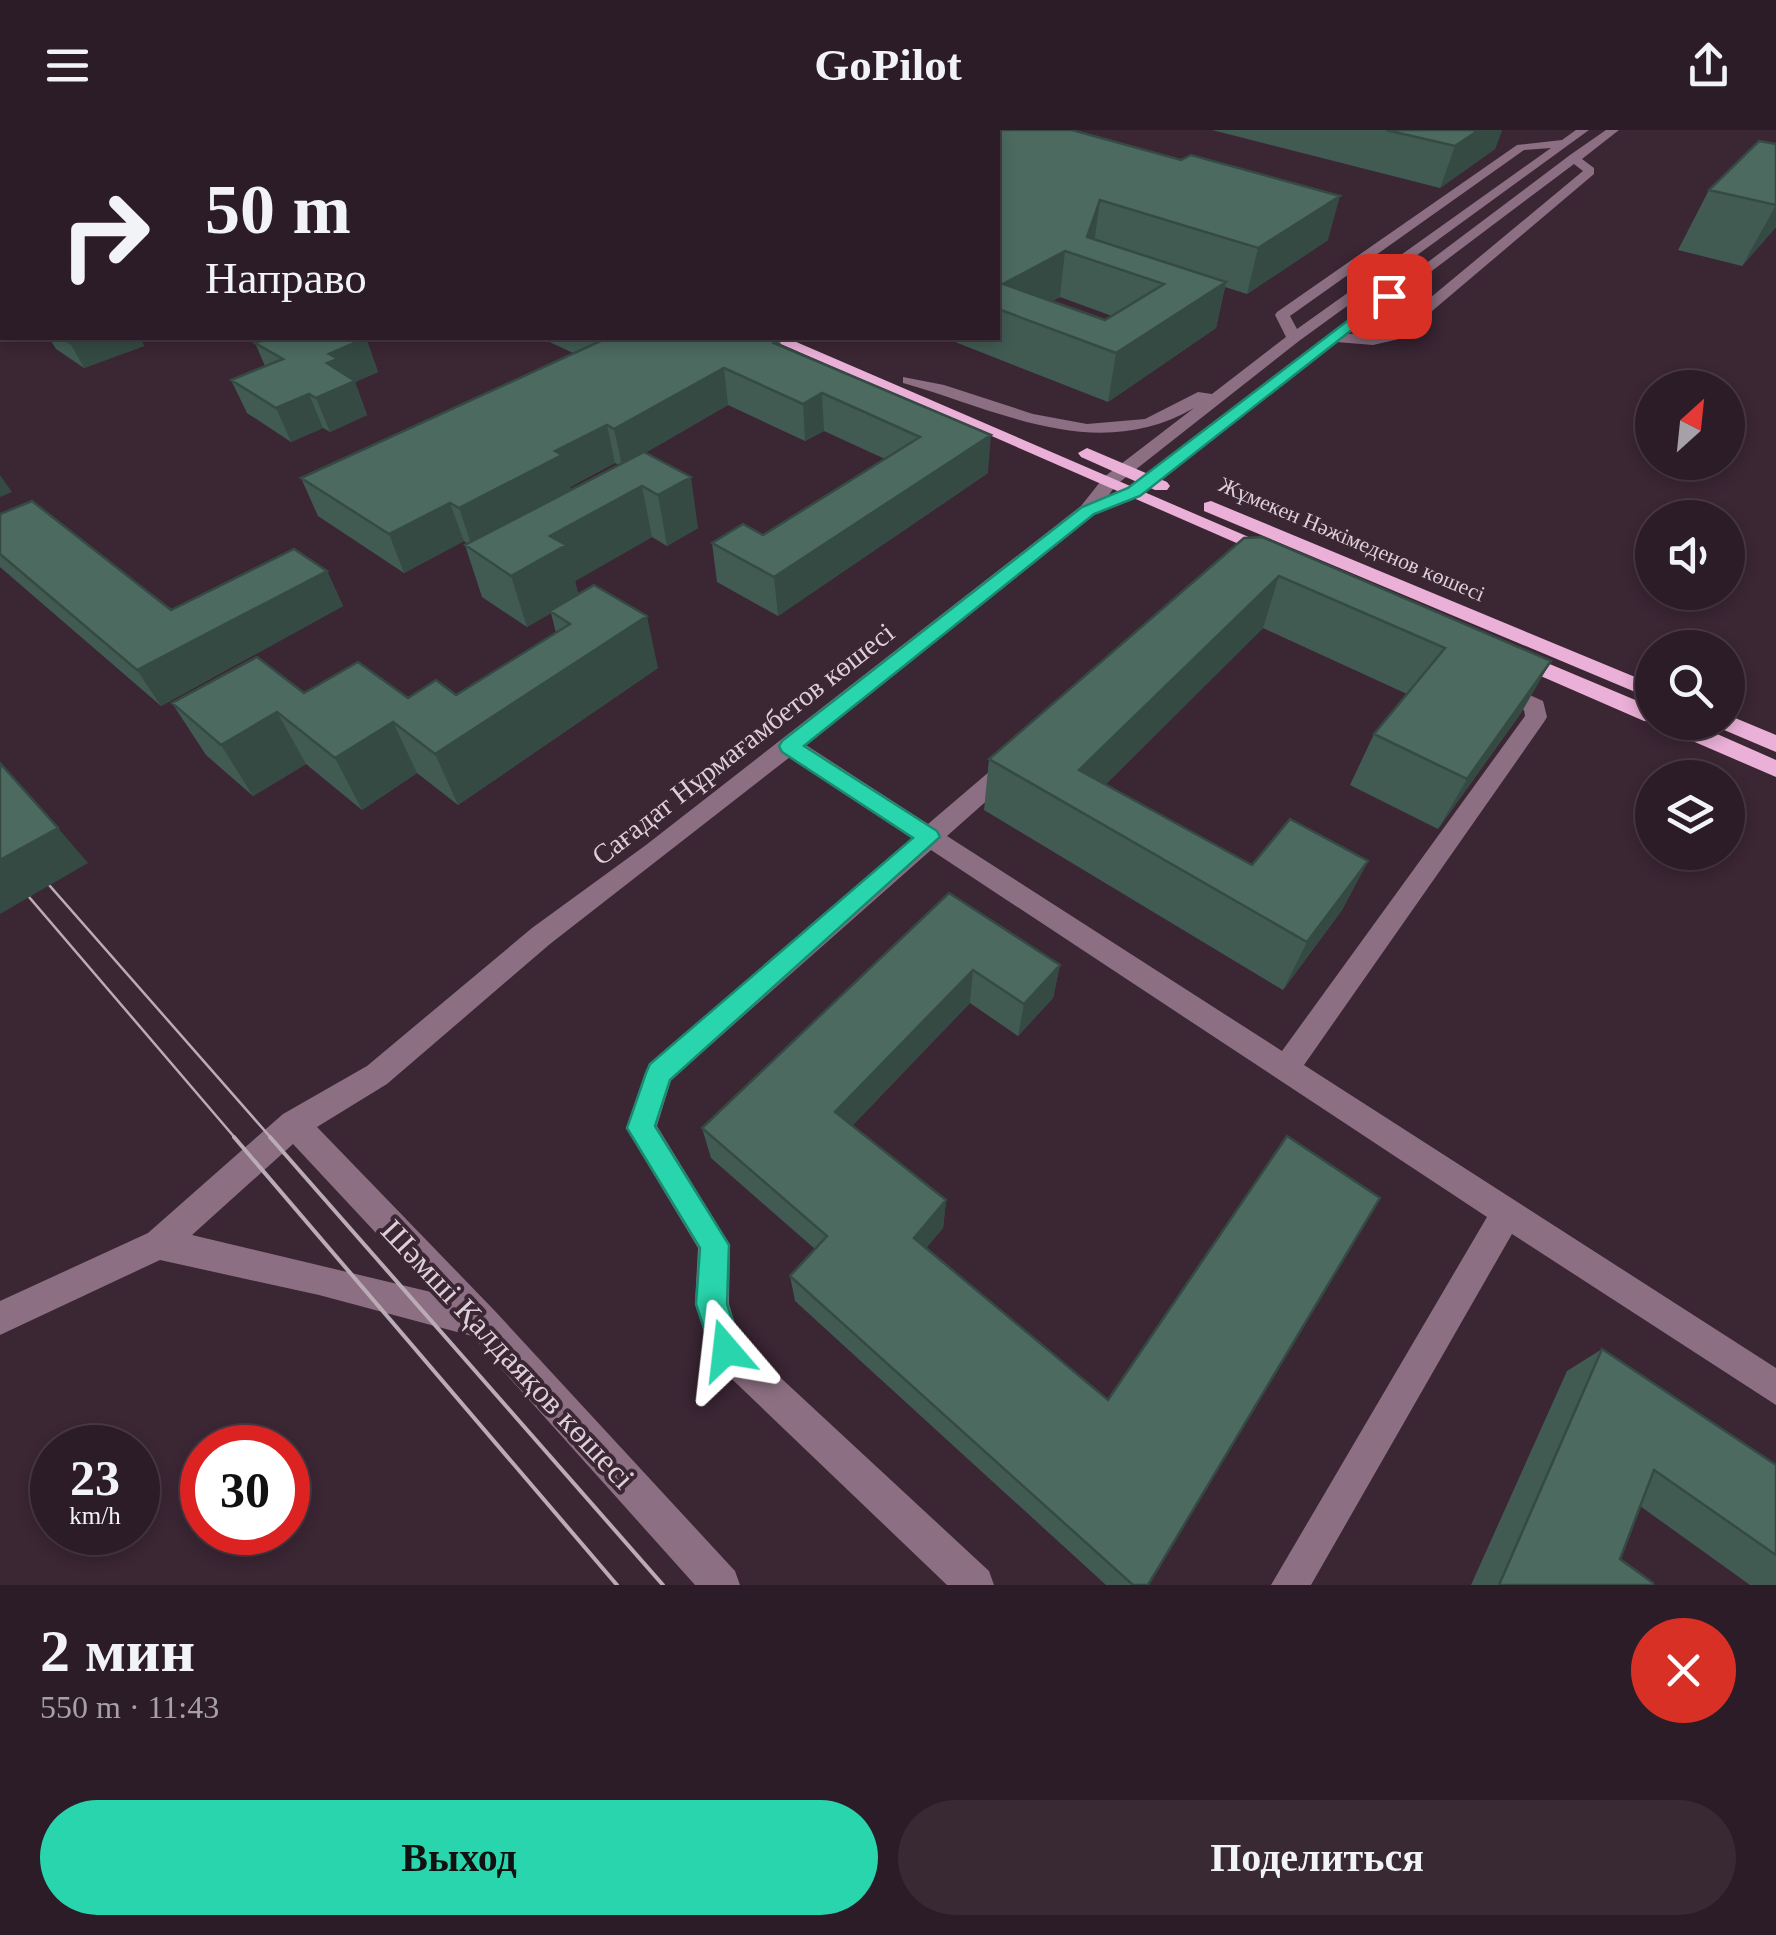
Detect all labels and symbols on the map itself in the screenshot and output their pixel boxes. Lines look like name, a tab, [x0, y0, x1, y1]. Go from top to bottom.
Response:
pin	[1347, 254, 1432, 339]
north arrow	[1635, 370, 1745, 480]
street label: Жұмекен Нәжімеденов көшесі	[1215, 472, 1489, 606]
street label: Сағадат Нұрмағамбетов көшесі	[586, 616, 900, 871]
street label: Шәмші Қалдаяқов көшесі	[374, 1212, 642, 1496]
position arrow	[674, 1298, 778, 1402]
speed limit sign: 30	[180, 1425, 310, 1555]

